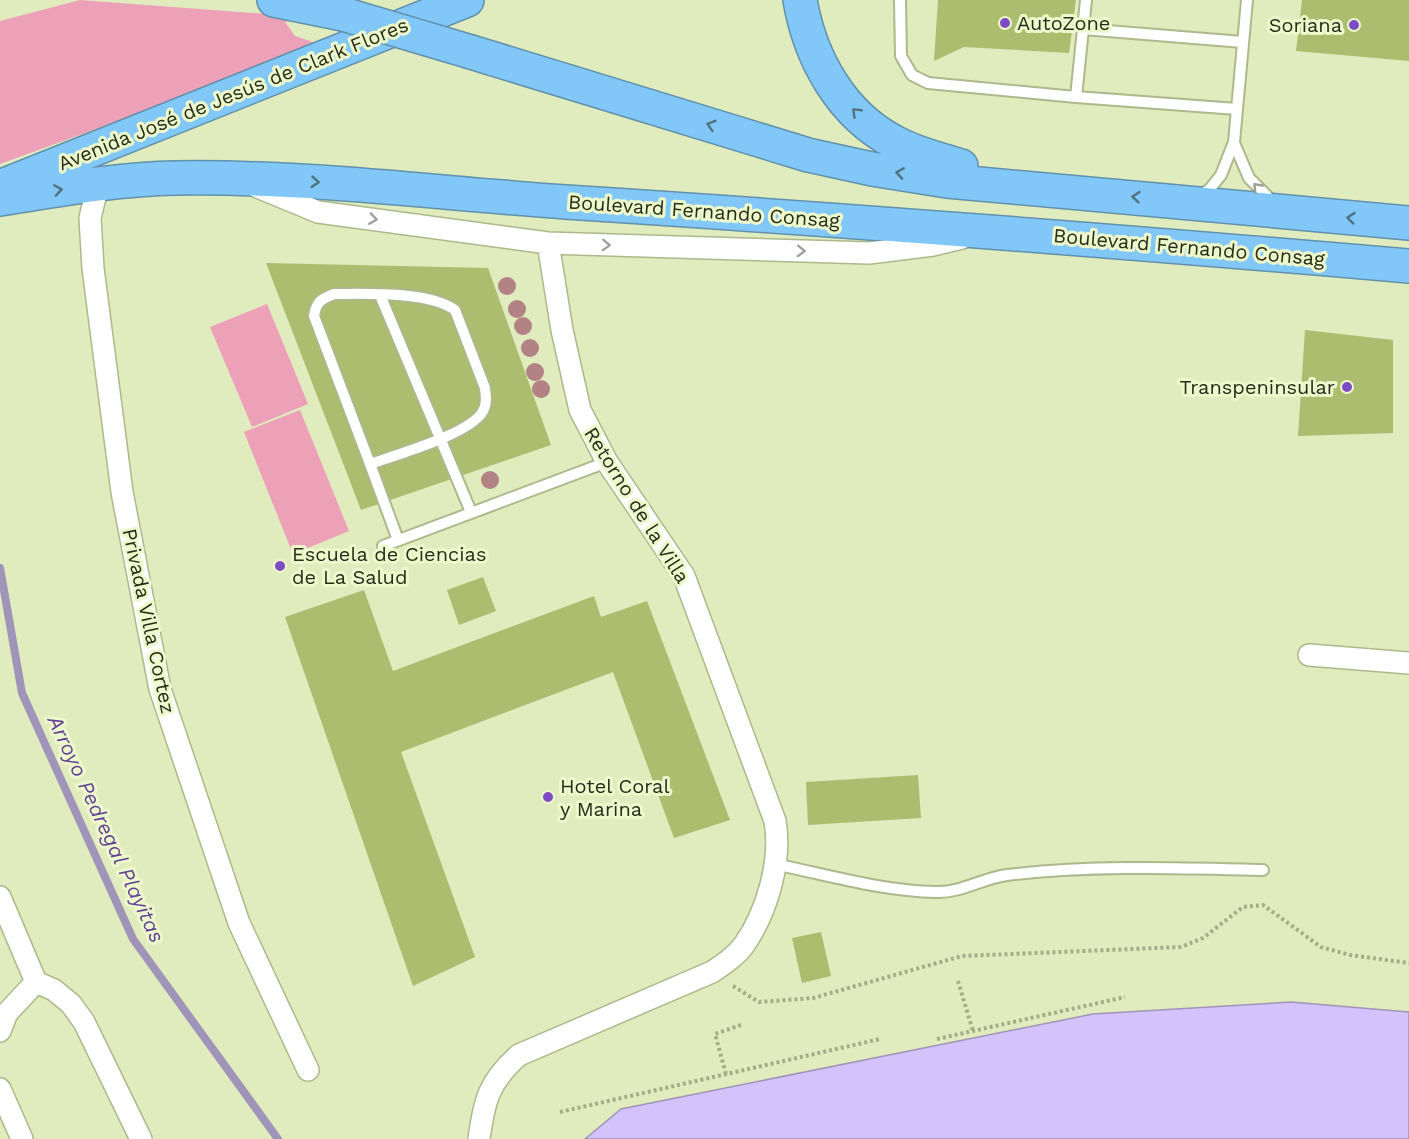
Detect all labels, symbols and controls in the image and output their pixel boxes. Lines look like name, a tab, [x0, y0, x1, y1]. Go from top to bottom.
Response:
place label: AutoZone	[1017, 11, 1110, 35]
street label: Avenida José de Jesús de Clark Flores	[54, 13, 412, 175]
place label: Soriana	[1269, 13, 1342, 37]
marker: AutoZone	[998, 16, 1012, 30]
marker: Soriana	[1347, 18, 1361, 32]
one-way arrow	[852, 108, 862, 119]
one-way arrow	[706, 120, 717, 133]
one-way arrow	[895, 168, 905, 180]
one-way arrow	[311, 175, 320, 188]
one-way arrow	[1253, 183, 1264, 193]
one-way arrow	[53, 184, 62, 196]
street label: Boulevard Fernando Consag	[567, 190, 841, 232]
one-way arrow	[1131, 191, 1140, 204]
one-way arrow	[369, 212, 378, 225]
one-way arrow	[1346, 212, 1355, 225]
street label: Boulevard Fernando Consag	[1052, 223, 1326, 271]
one-way arrow	[602, 238, 611, 251]
one-way arrow	[796, 245, 805, 257]
place label: Transpeninsular	[1180, 375, 1335, 399]
marker: Transpeninsular	[1340, 380, 1354, 394]
street label: Retorno de la Villa	[579, 422, 695, 588]
street label: Privada Villa Cortez	[118, 526, 180, 716]
place label: Escuela de Ciencias de La Salud	[292, 542, 486, 589]
marker: Escuela de Ciencias de La Salud	[273, 559, 287, 573]
water label: Arroyo Pedregal Playitas	[42, 710, 170, 947]
place label: Hotel Coral y Marina	[560, 774, 670, 821]
marker: Hotel Coral y Marina	[541, 790, 555, 804]

